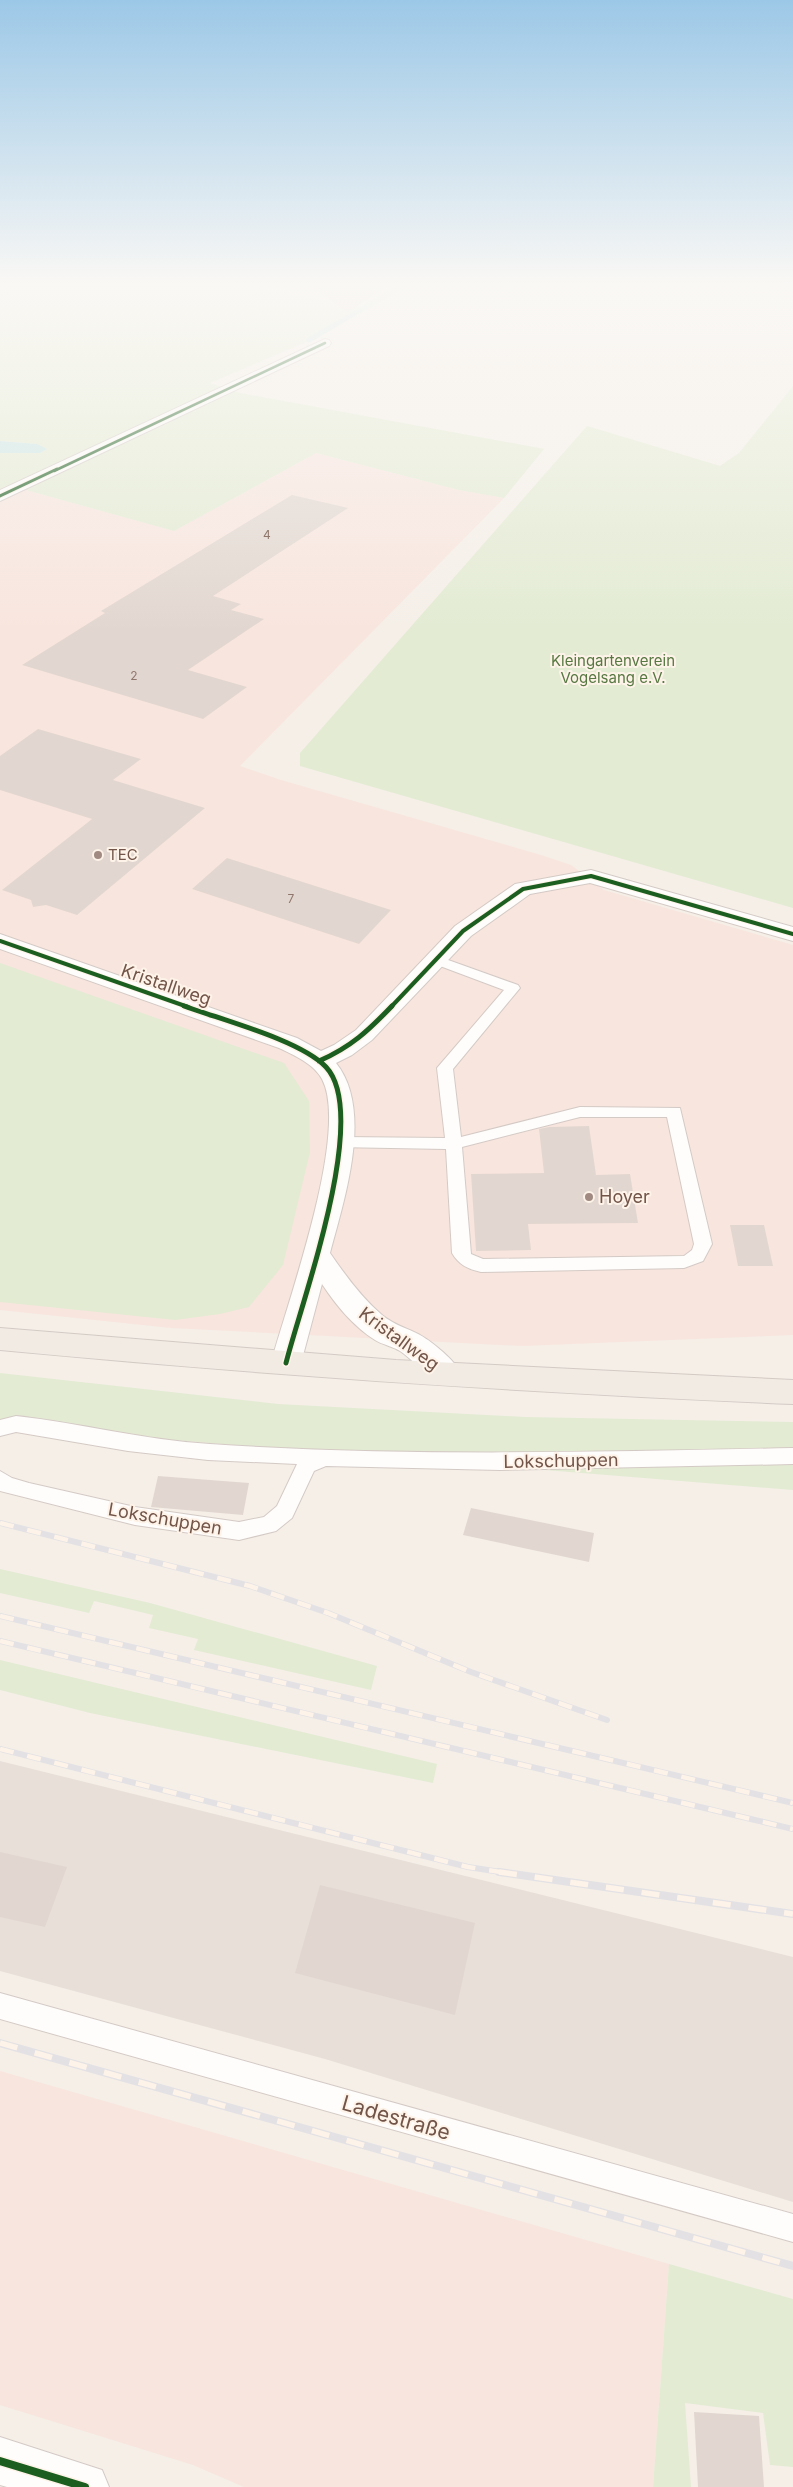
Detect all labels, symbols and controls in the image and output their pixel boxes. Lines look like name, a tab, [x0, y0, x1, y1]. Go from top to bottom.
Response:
house number: 4	[263, 527, 271, 542]
park label: Kleingartenverein Vogelsang e.V.	[551, 651, 675, 687]
house number: 2	[130, 668, 138, 683]
place label: TEC	[108, 845, 138, 864]
marker: TEC	[92, 849, 104, 861]
house number: 7	[288, 891, 295, 906]
street label: Kristallweg	[118, 959, 214, 1010]
place label: Hoyer	[599, 1186, 650, 1207]
marker: Hoyer	[583, 1191, 595, 1203]
street label: Kristallweg	[355, 1303, 443, 1375]
street label: Lokschuppen	[503, 1449, 619, 1472]
street label: Lokschuppen	[107, 1498, 224, 1539]
street label: Ladestraße	[339, 2090, 453, 2145]

